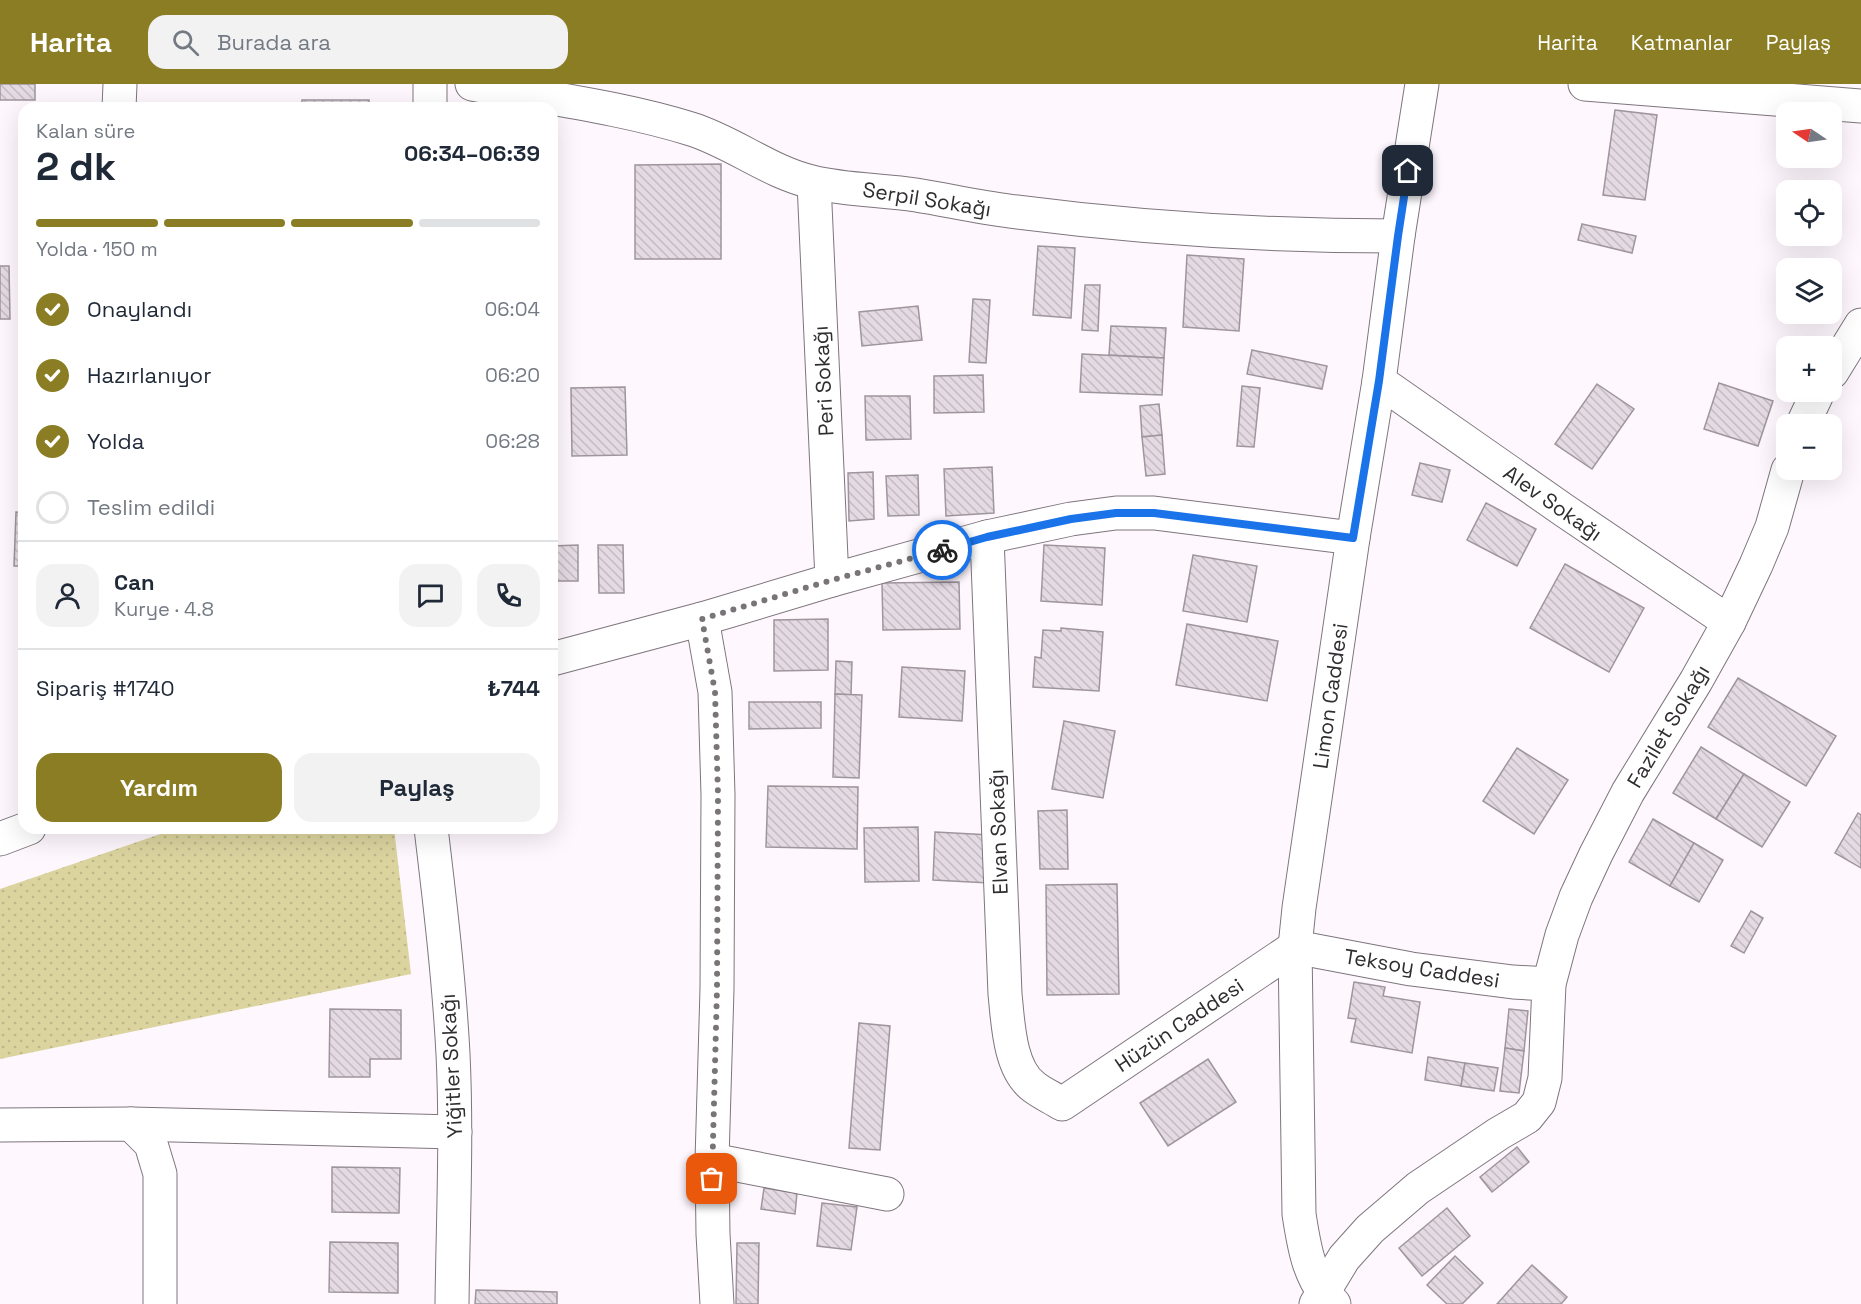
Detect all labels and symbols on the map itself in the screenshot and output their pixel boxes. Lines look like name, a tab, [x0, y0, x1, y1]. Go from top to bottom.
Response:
north arrow	[1776, 102, 1842, 168]
pin	[1382, 145, 1433, 196]
street label: Serpil Sokağı	[861, 176, 993, 222]
street label: Peri Sokağı	[807, 325, 839, 437]
street label: Alev Sokağı	[1498, 459, 1608, 547]
courier	[912, 520, 972, 580]
street label: Limon Caddesi	[1306, 621, 1354, 771]
street label: Fazilet Sokağı	[1621, 660, 1715, 792]
street label: Elvan Sokağı	[982, 769, 1014, 895]
street label: Teksoy Caddesi	[1342, 942, 1502, 994]
street label: Hüzün Caddesi	[1109, 972, 1249, 1078]
street label: Yiğitler Sokağı	[434, 993, 468, 1139]
pin	[686, 1153, 737, 1204]

